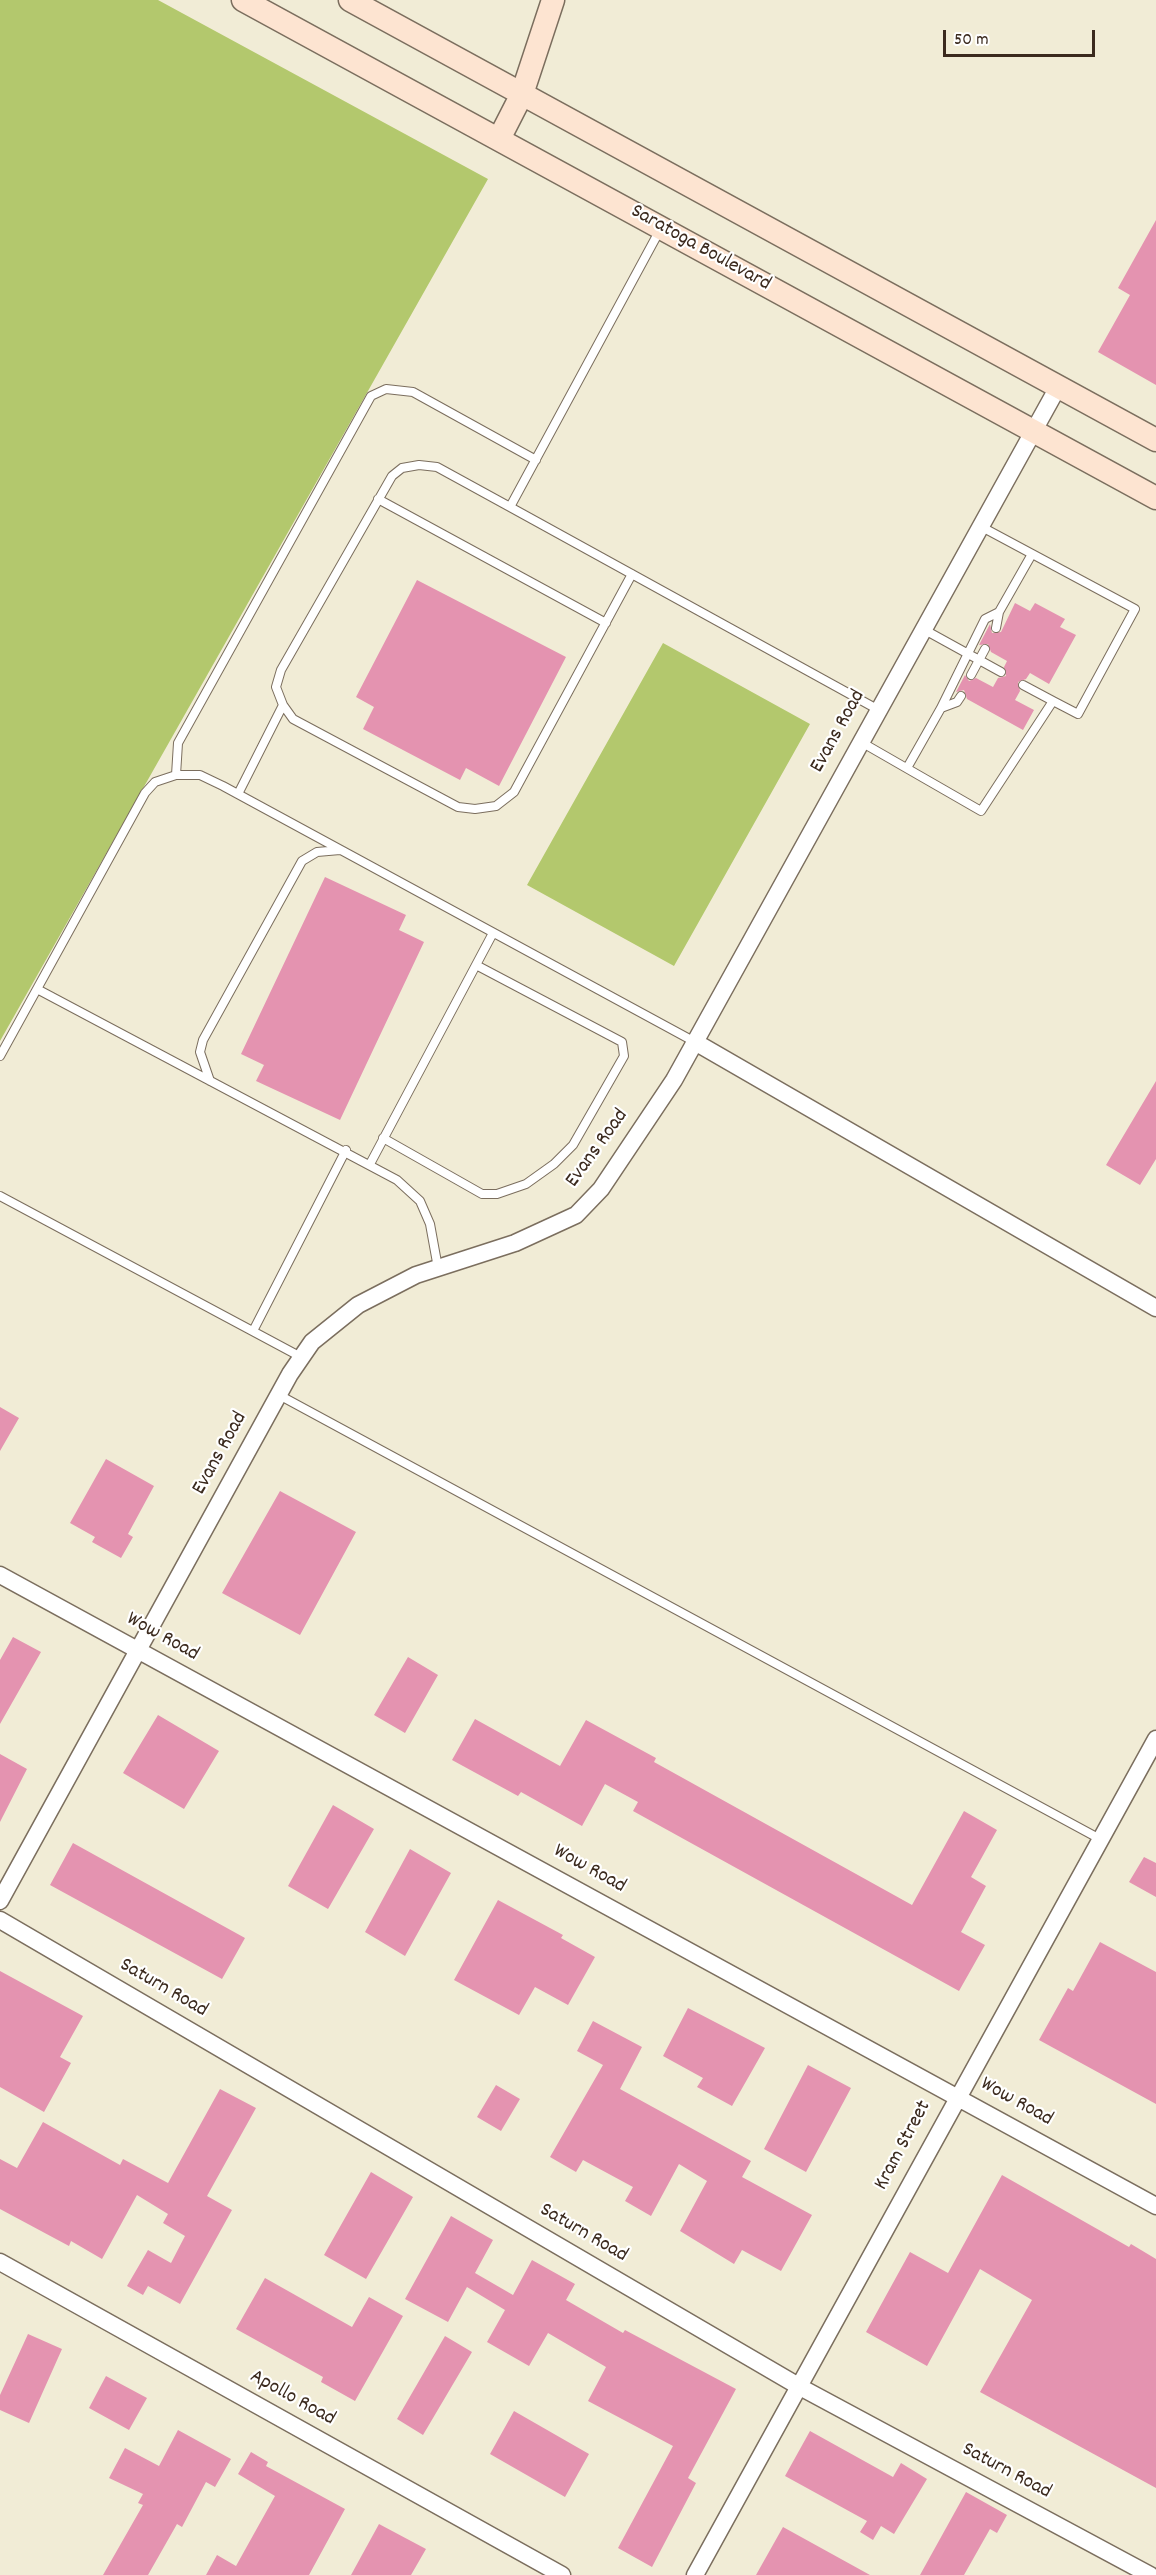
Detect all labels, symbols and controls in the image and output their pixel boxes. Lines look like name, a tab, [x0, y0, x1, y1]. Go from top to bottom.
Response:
scale bar	[946, 18, 1098, 56]
text: 50 m	[954, 28, 989, 53]
street label: Saratoga Boulevard	[625, 200, 775, 298]
street label: Evans Road	[806, 686, 872, 778]
street label: Evans Road	[561, 1105, 635, 1193]
street label: Evans Road	[188, 1408, 254, 1500]
street label: Wow Road	[121, 1608, 203, 1668]
street label: Wow Road	[548, 1840, 630, 1900]
street label: Saturn Road	[114, 1954, 212, 2024]
street label: Wow Road	[975, 2073, 1057, 2133]
street label: Kram Street	[870, 2097, 938, 2195]
street label: Saturn Road	[534, 2199, 632, 2269]
street label: Apollo Road	[245, 2365, 339, 2433]
street label: Saturn Road	[957, 2438, 1055, 2506]

